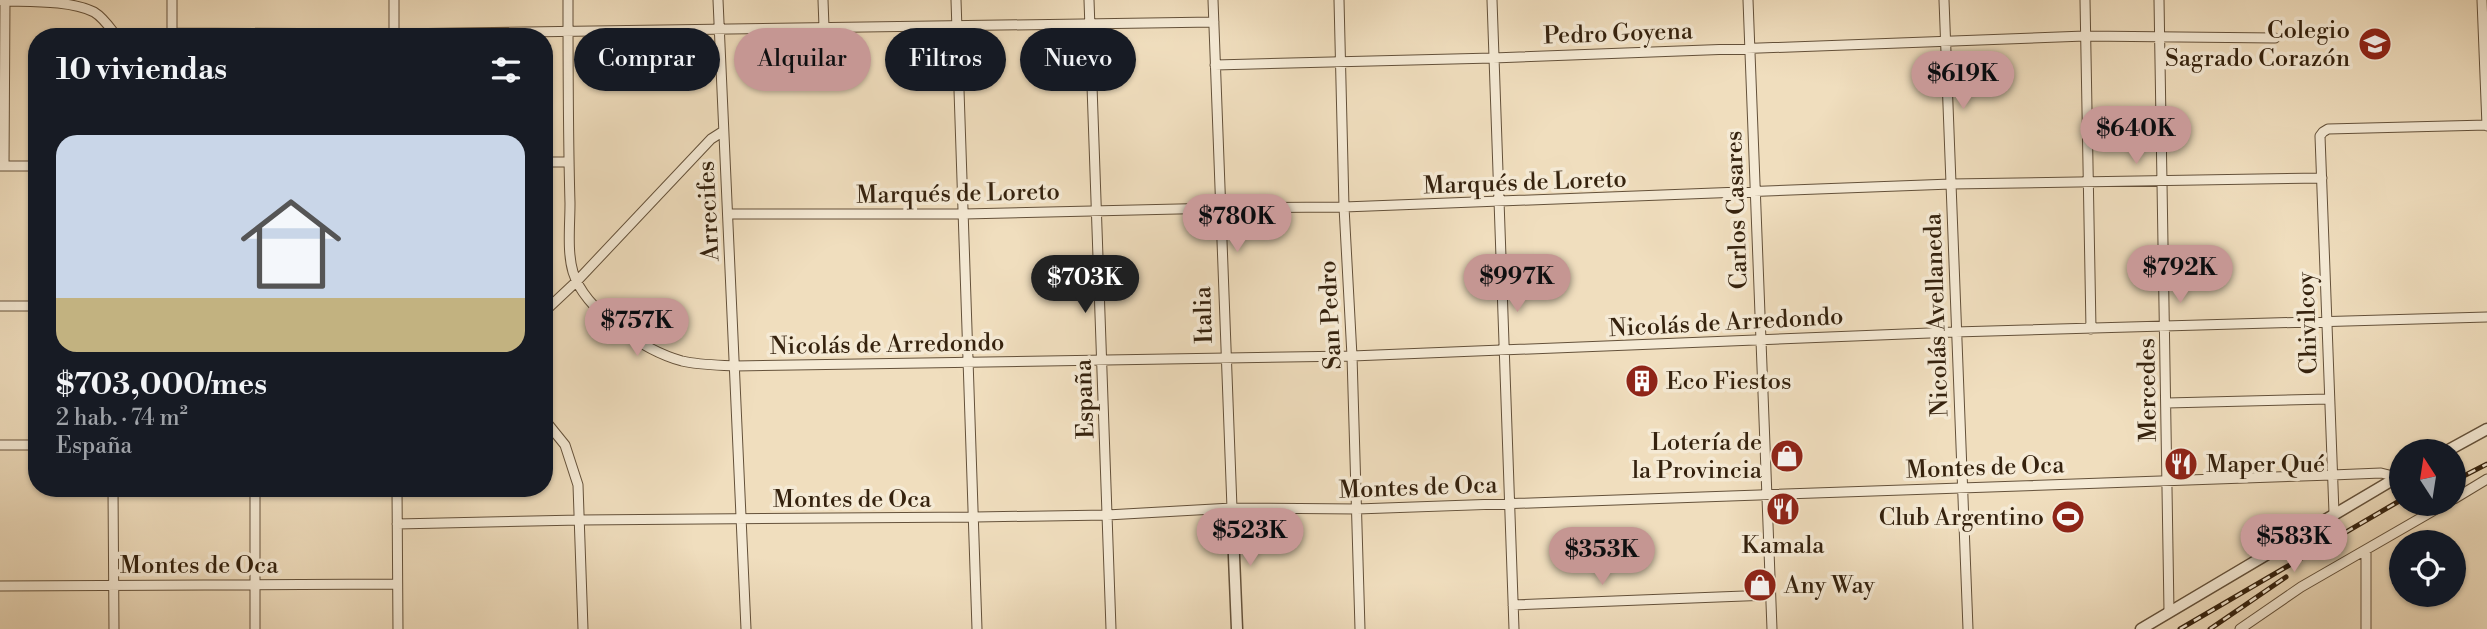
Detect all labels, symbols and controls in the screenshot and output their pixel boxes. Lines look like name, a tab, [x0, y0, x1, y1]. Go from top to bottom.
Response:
street label: Pedro Goyena	[1543, 16, 1694, 52]
place label: Colegio Sagrado Corazón	[2165, 16, 2350, 74]
school or university icon: Colegio Sagrado Corazón	[2356, 25, 2394, 63]
chip: Comprar	[574, 28, 720, 91]
chip: Alquilar	[734, 28, 871, 91]
chip: Filtros	[885, 28, 1006, 91]
chip: Nuevo	[1020, 28, 1136, 91]
text: 10 viviendas	[56, 51, 227, 89]
icon: filters	[487, 51, 525, 89]
pin: $619K	[1914, 52, 2012, 111]
text: $619K	[1927, 60, 1999, 88]
pin: $640K	[2087, 106, 2185, 166]
text: $640K	[2096, 115, 2176, 143]
street label: Carlos Casares	[1719, 130, 1755, 290]
street label: Arrecifes	[691, 160, 727, 263]
street label: Marqués de Loreto	[1423, 164, 1627, 202]
street label: Marqués de Loreto	[856, 177, 1060, 211]
icon: home	[228, 181, 354, 307]
pin: $780K	[1188, 194, 1286, 254]
text: $780K	[1199, 203, 1275, 231]
street label: Nicolás Avellaneda	[1918, 212, 1956, 417]
pin: $792K	[2131, 246, 2229, 305]
pin: $997K	[1468, 254, 1566, 314]
text: $792K	[2143, 254, 2217, 282]
pin: $703K	[1036, 256, 1134, 315]
street label: San Pedro	[1313, 260, 1349, 370]
text: $997K	[1480, 263, 1554, 291]
text: $703K	[1047, 264, 1123, 292]
street label: Chivilcoy	[2291, 271, 2325, 375]
street label: Italia	[1188, 285, 1220, 344]
pin: $757K	[588, 298, 686, 358]
street label: Nicolás de Arredondo	[1608, 302, 1844, 344]
text: $757K	[601, 307, 673, 335]
street label: Nicolás de Arredondo	[769, 328, 1005, 362]
street label: Mercedes	[2132, 338, 2164, 442]
street label: España	[1069, 358, 1101, 439]
building icon: Eco Fiestos	[1623, 362, 1661, 400]
text: $703,000/mes	[56, 366, 267, 404]
place label: Eco Fiestos	[1666, 367, 1792, 397]
text: 2 hab. · 74 m²	[56, 404, 188, 432]
place label: Lotería de la Provincia	[1632, 428, 1763, 486]
text: España	[56, 432, 132, 460]
shop icon: Lotería de la Provincia	[1768, 437, 1806, 475]
north arrow	[2389, 439, 2466, 516]
map controls	[2389, 439, 2466, 607]
restaurant icon: Maper Qué	[2162, 445, 2200, 483]
street label: Montes de Oca	[1905, 450, 2066, 486]
place label: Maper Qué	[2206, 450, 2325, 480]
street label: Montes de Oca	[1338, 470, 1499, 506]
street label: Montes de Oca	[773, 485, 932, 515]
restaurant icon: Kamala	[1764, 490, 1802, 528]
sports icon: Club Argentino	[2049, 498, 2087, 536]
place label: Club Argentino	[1879, 503, 2044, 533]
pin: $523K	[1201, 508, 1299, 568]
pin: $583K	[2245, 514, 2343, 574]
text: $523K	[1213, 517, 1287, 545]
text: $583K	[2256, 523, 2332, 551]
pin: $353K	[1553, 528, 1651, 587]
button: locate	[2389, 530, 2466, 607]
place label: Kamala	[1741, 531, 1825, 561]
text: $353K	[1565, 536, 1639, 564]
street label: Montes de Oca	[120, 551, 279, 581]
shop icon: Any Way	[1741, 566, 1779, 604]
place label: Any Way	[1783, 571, 1875, 601]

